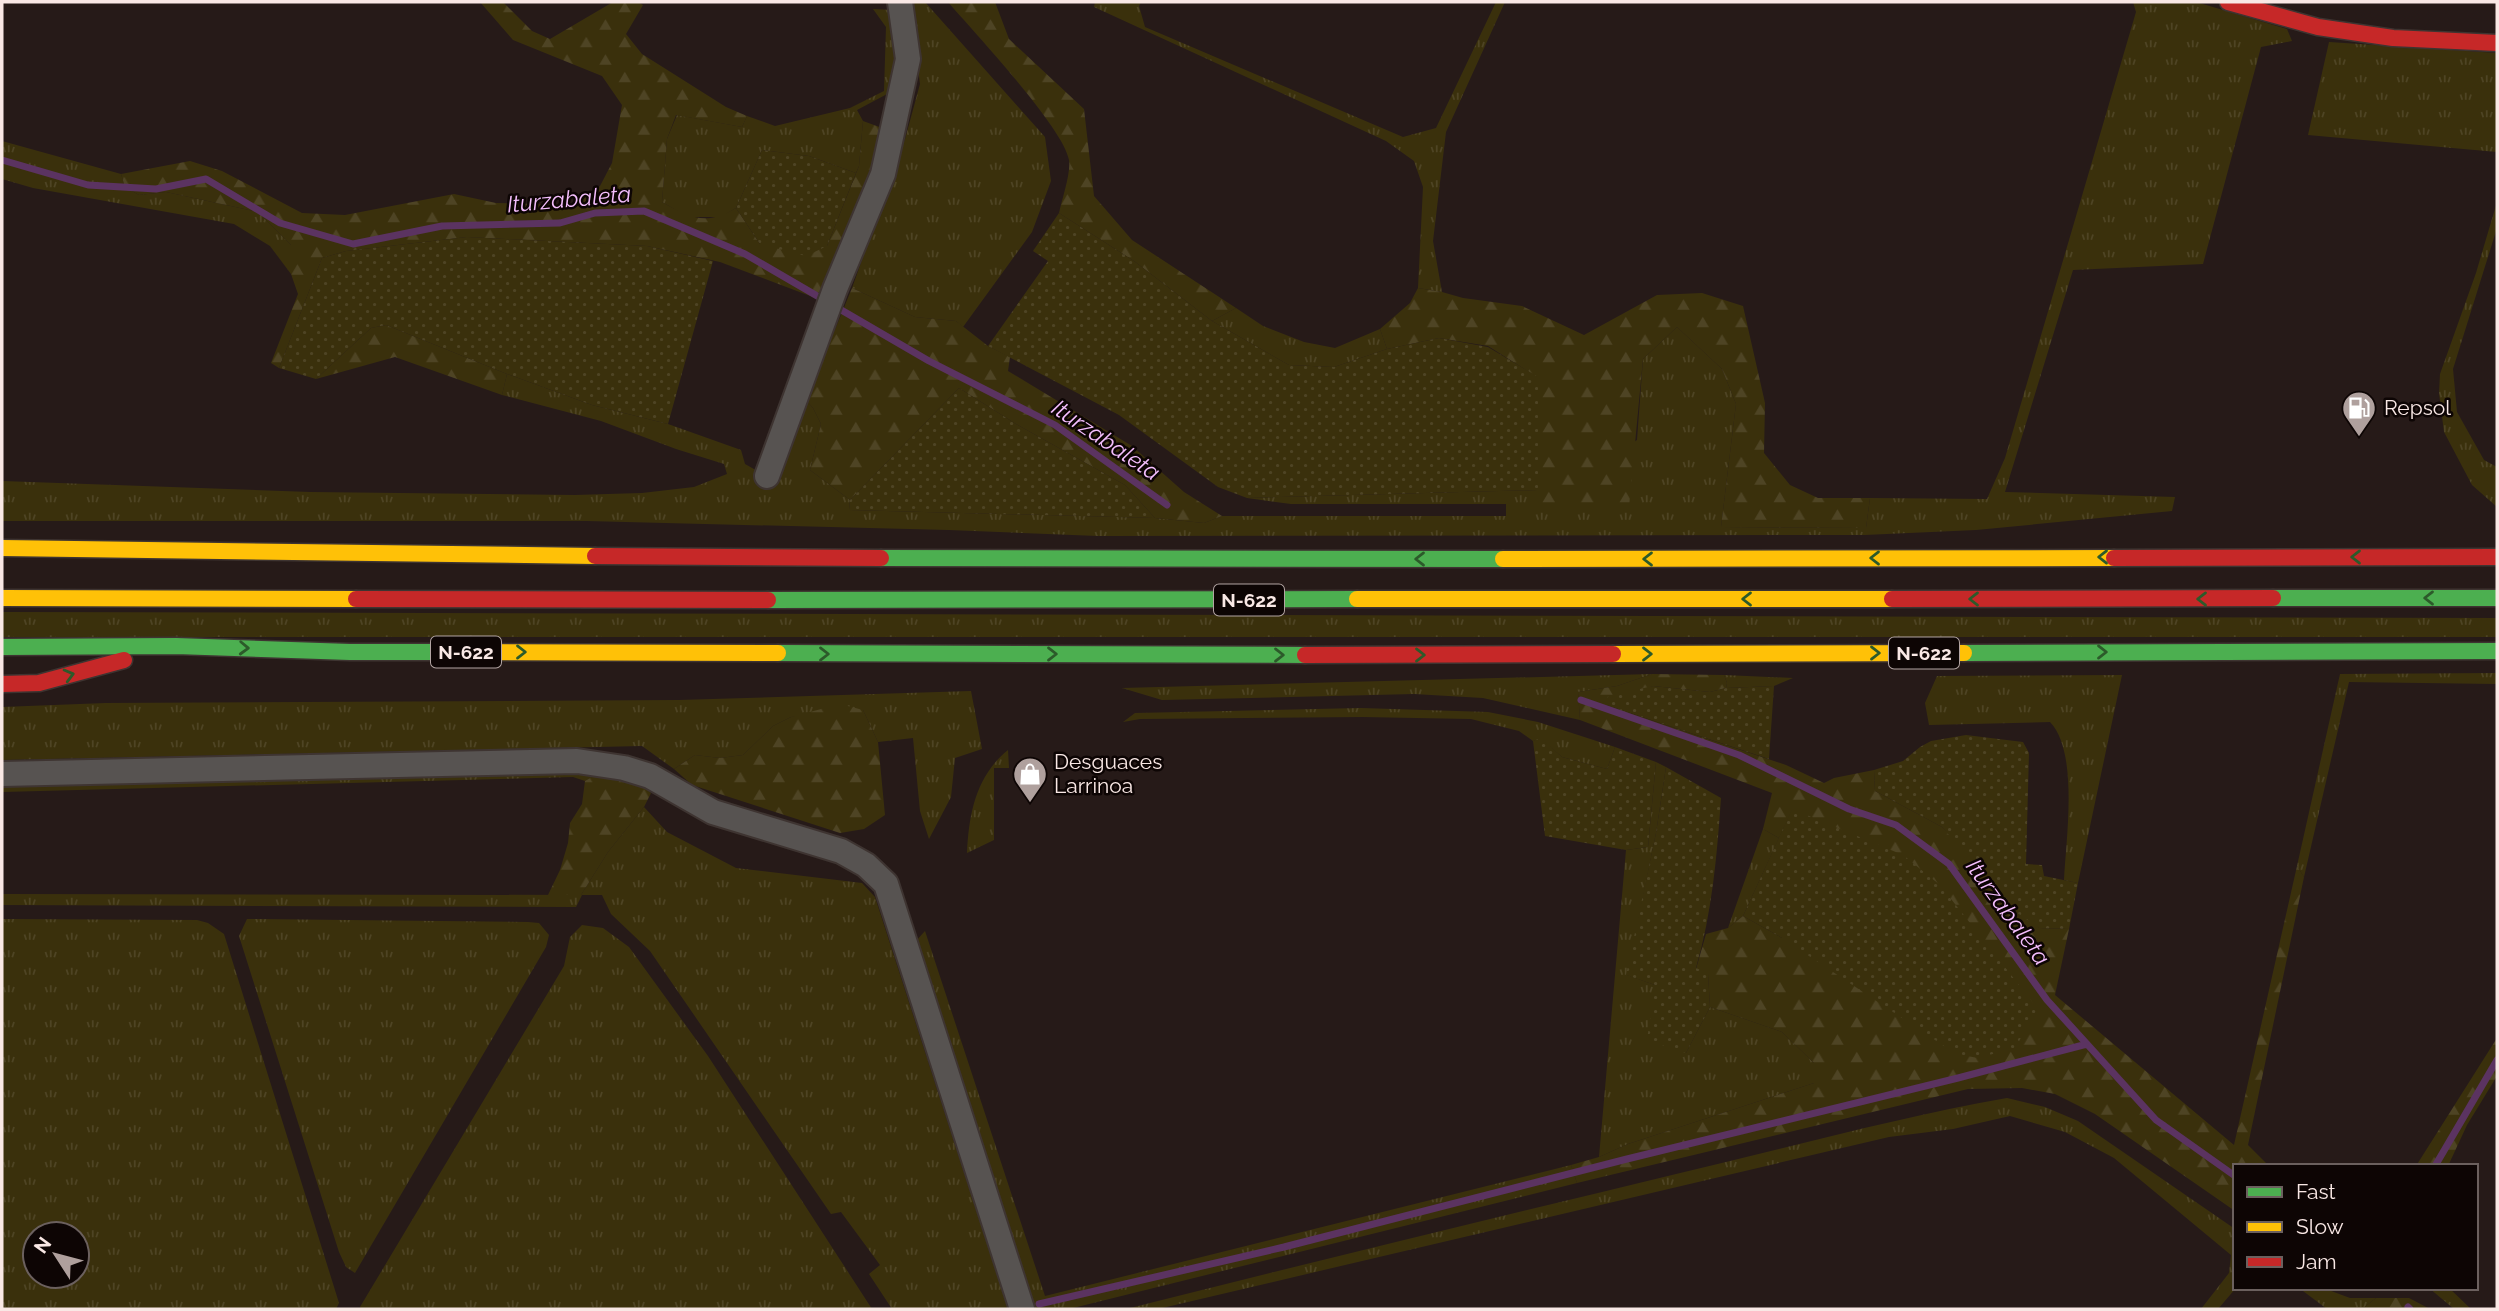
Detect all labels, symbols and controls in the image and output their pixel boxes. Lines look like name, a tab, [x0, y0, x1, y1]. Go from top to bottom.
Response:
water label: Iturzabaleta	[506, 180, 632, 217]
fuel station icon: Repsol	[2340, 389, 2378, 438]
water label: Iturzabaleta	[1047, 394, 1166, 486]
place label: Repsol	[2384, 395, 2451, 420]
one-way arrow	[2097, 549, 2108, 565]
one-way arrow	[2350, 549, 2360, 565]
one-way arrow	[1870, 550, 1880, 566]
one-way arrow	[1415, 551, 1425, 567]
one-way arrow	[1642, 551, 1653, 567]
road number: N-622	[1214, 584, 1284, 615]
one-way arrow	[2423, 590, 2434, 606]
one-way arrow	[1741, 591, 1751, 607]
one-way arrow	[1968, 591, 1979, 607]
one-way arrow	[2196, 591, 2206, 607]
road number: N-622	[431, 636, 501, 667]
road number: N-622	[1889, 638, 1959, 668]
one-way arrow	[239, 641, 250, 656]
one-way arrow	[2098, 644, 2108, 660]
one-way arrow	[516, 645, 527, 660]
one-way arrow	[1870, 645, 1881, 661]
one-way arrow	[819, 646, 830, 662]
one-way arrow	[1047, 646, 1057, 662]
one-way arrow	[1643, 646, 1653, 662]
one-way arrow	[1274, 647, 1285, 663]
one-way arrow	[1415, 647, 1426, 663]
one-way arrow	[63, 669, 75, 683]
place label: Desguaces Larrinoa	[1054, 749, 1162, 798]
shop icon: Desguaces Larrinoa	[1011, 755, 1049, 804]
water label: Iturzabaleta	[1961, 853, 2056, 970]
legend	[2233, 1164, 2478, 1290]
text: Fast	[2296, 1179, 2336, 1204]
text: Slow	[2296, 1214, 2344, 1239]
north arrow	[21, 1220, 91, 1290]
text: N	[29, 1233, 55, 1257]
text: Jam	[2296, 1249, 2337, 1274]

